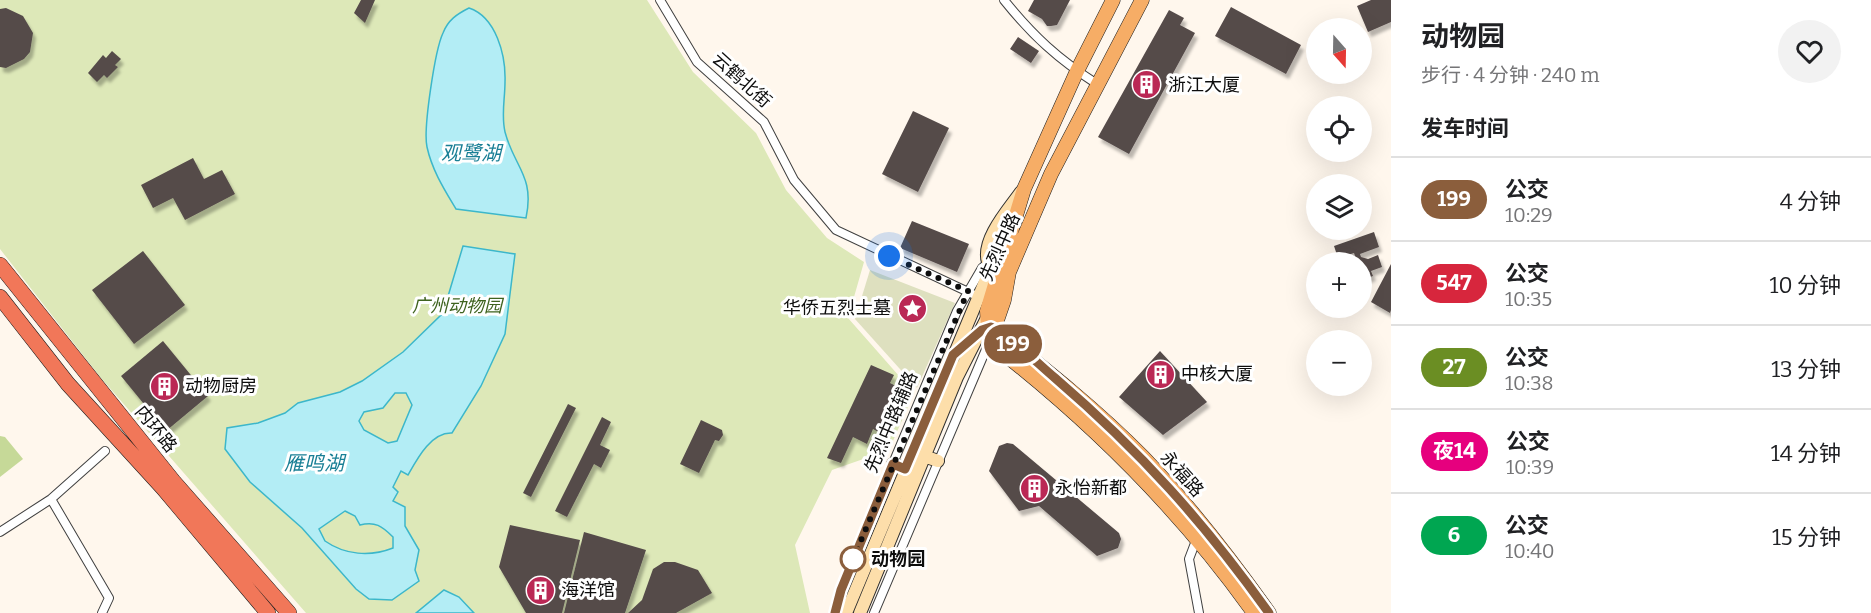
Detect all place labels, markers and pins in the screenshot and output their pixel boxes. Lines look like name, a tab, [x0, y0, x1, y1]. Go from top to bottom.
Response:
building icon: 浙江大厦	[1131, 69, 1163, 101]
place label: 浙江大厦	[1168, 74, 1240, 96]
place icon: 华侨五烈士墓	[896, 292, 928, 324]
place label: 华侨五烈士墓	[783, 297, 891, 319]
building icon: 中核大厦	[1144, 358, 1176, 390]
place label: 中核大厦	[1181, 363, 1253, 385]
building icon: 动物厨房	[148, 370, 180, 402]
place label: 动物厨房	[185, 375, 257, 397]
building icon: 永怡新都	[1018, 472, 1050, 504]
place label: 永怡新都	[1055, 477, 1127, 499]
marker: 动物园	[840, 546, 866, 572]
place label: 动物园	[871, 548, 925, 570]
building icon: 海洋馆	[524, 574, 556, 606]
place label: 海洋馆	[561, 579, 615, 601]

